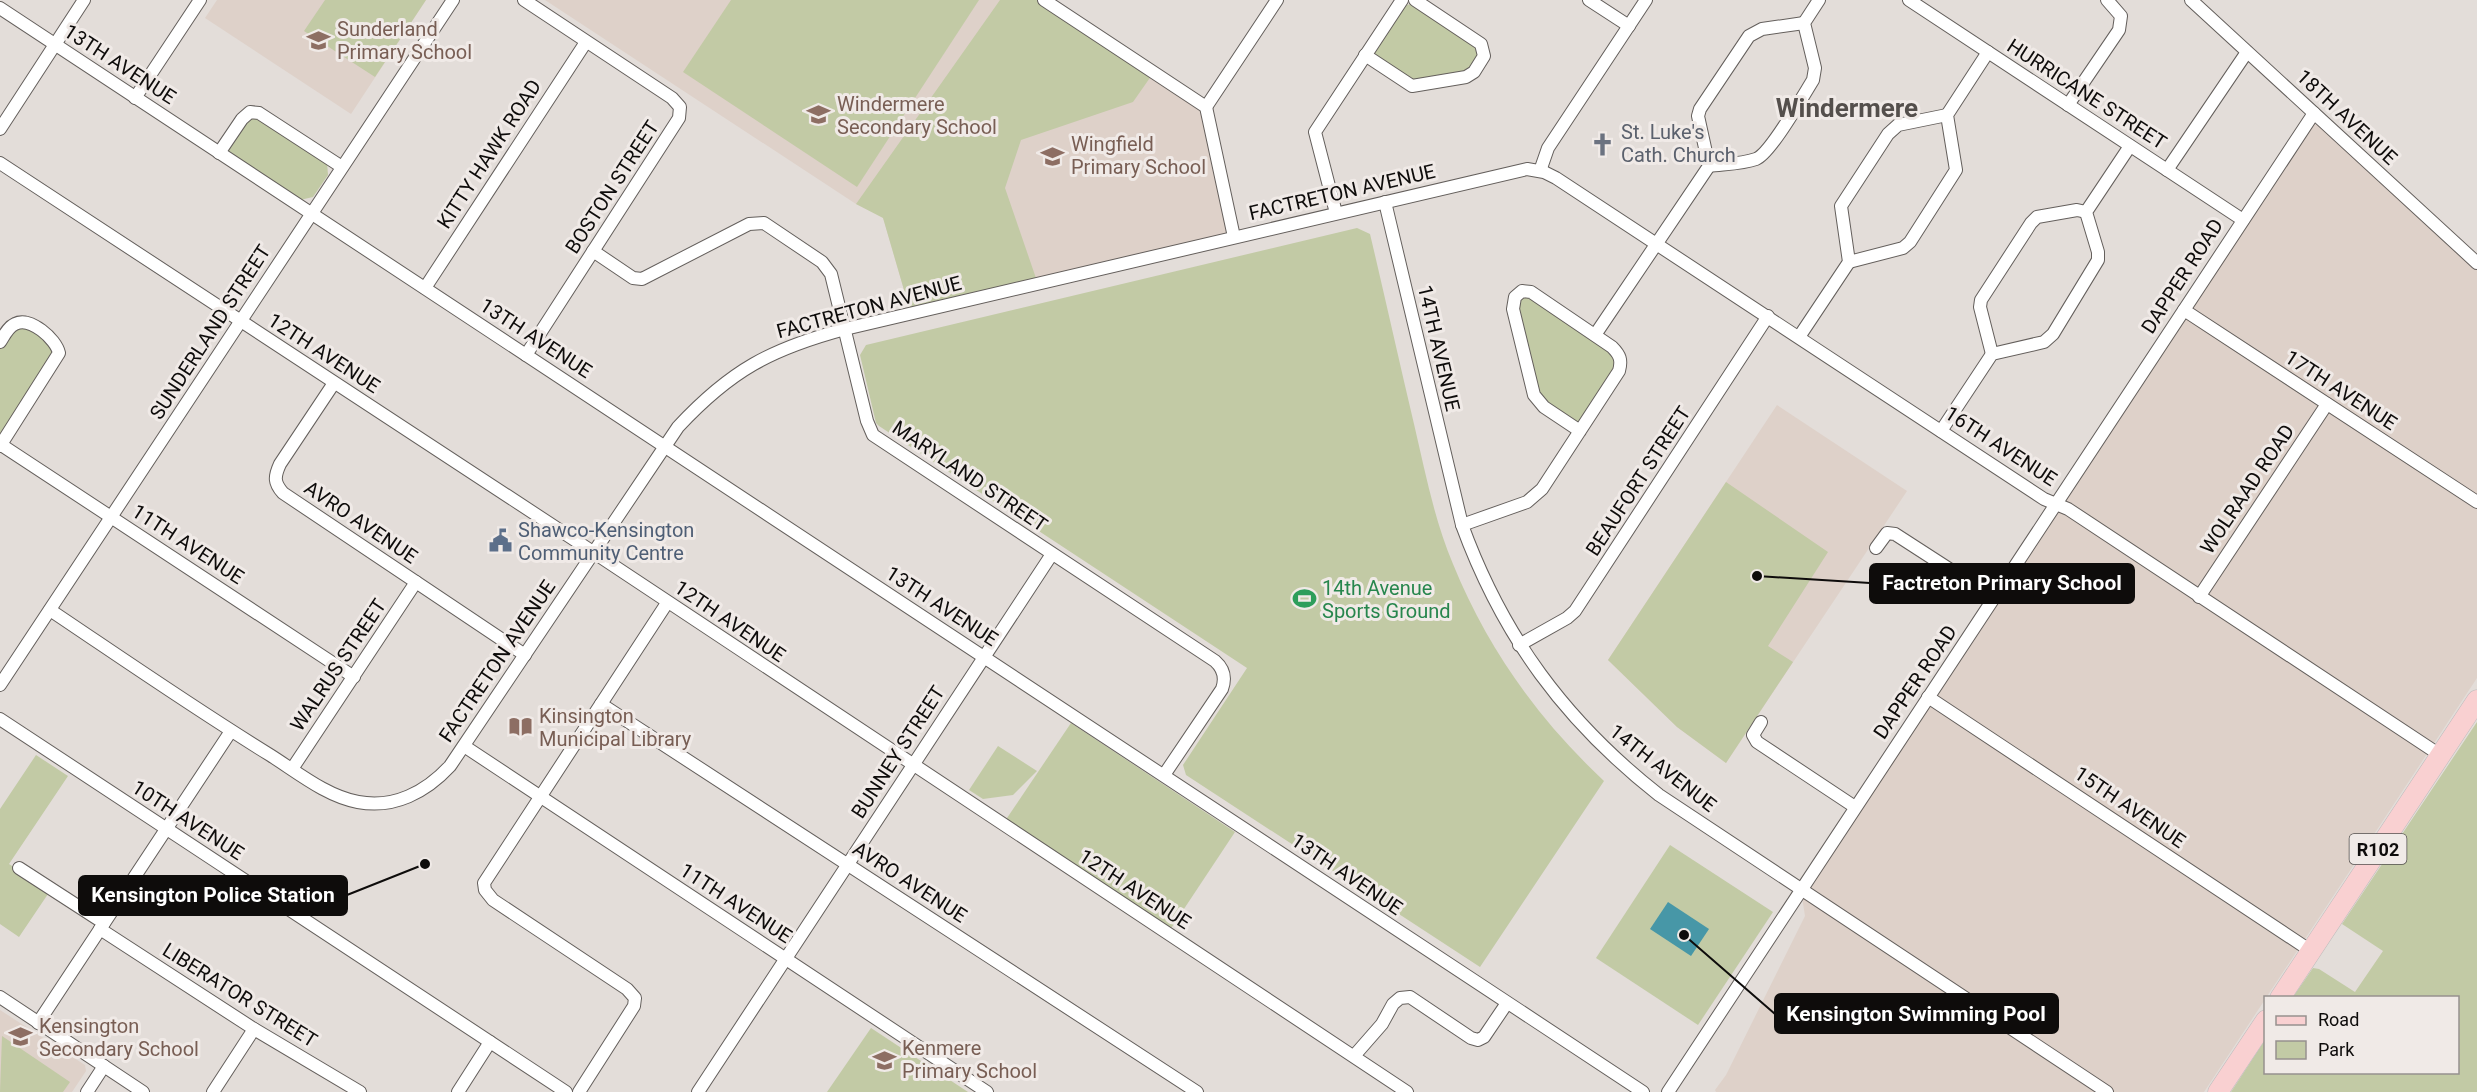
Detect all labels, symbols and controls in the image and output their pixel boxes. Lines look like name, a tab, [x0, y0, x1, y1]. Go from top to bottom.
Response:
place label: Sunderland Primary School	[337, 17, 472, 64]
street label: 13TH AVENUE	[60, 19, 180, 109]
school or university icon: Sunderland Primary School	[306, 28, 332, 54]
street label: HURRICANE STREET	[2003, 34, 2171, 154]
street label: 18TH AVENUE	[2292, 64, 2402, 170]
street label: KITTY HAWK ROAD	[432, 75, 546, 233]
place label: Windermere Secondary School	[837, 92, 997, 139]
district label: Windermere	[1776, 93, 1918, 123]
school or university icon: Windermere Secondary School	[806, 102, 832, 128]
street label: BOSTON STREET	[560, 116, 664, 258]
place label: St. Luke's Cath. Church	[1621, 120, 1736, 167]
church icon: St. Luke's Cath. Church	[1590, 131, 1616, 157]
place label: Wingfield Primary School	[1071, 132, 1206, 179]
school or university icon: Wingfield Primary School	[1040, 143, 1066, 169]
street label: FACTRETON AVENUE	[1247, 159, 1437, 225]
street label: DAPPER ROAD	[2136, 214, 2228, 338]
street label: SUNDERLAND STREET	[145, 240, 275, 424]
street label: FACTRETON AVENUE	[774, 271, 964, 343]
street label: 14TH AVENUE	[1413, 283, 1465, 413]
street label: 13TH AVENUE	[476, 293, 596, 383]
street label: 12TH AVENUE	[264, 308, 384, 398]
street label: 17TH AVENUE	[2281, 345, 2401, 435]
street label: 16TH AVENUE	[1941, 401, 2061, 491]
street label: BEAUFORT STREET	[1581, 402, 1695, 560]
street label: MARYLAND STREET	[888, 415, 1052, 537]
street label: WOLRAAD ROAD	[2195, 420, 2299, 558]
street label: AVRO AVENUE	[300, 475, 422, 569]
street label: 11TH AVENUE	[128, 499, 248, 589]
place label: Shawco-Kensington Community Centre	[518, 518, 694, 565]
public building icon: Shawco-Kensington Community Centre	[487, 528, 513, 554]
street label: 13TH AVENUE	[882, 561, 1002, 651]
callout: Factreton Primary School	[1870, 564, 2134, 603]
text: Factreton Primary School	[1882, 571, 2122, 595]
street label: FACTRETON AVENUE	[434, 575, 560, 747]
street label: 12TH AVENUE	[670, 575, 790, 667]
place label: 14th Avenue Sports Ground	[1322, 576, 1451, 623]
sports icon: 14th Avenue Sports Ground	[1291, 586, 1317, 612]
street label: WALRUS STREET	[285, 594, 391, 736]
street label: DAPPER ROAD	[1868, 621, 1962, 743]
street label: BUNNEY STREET	[846, 681, 950, 823]
place label: Kinsington Municipal Library	[539, 704, 692, 751]
library icon: Kinsington Municipal Library	[508, 714, 534, 740]
street label: 14TH AVENUE	[1605, 719, 1721, 817]
street label: 15TH AVENUE	[2070, 761, 2190, 853]
street label: 10TH AVENUE	[128, 775, 248, 865]
street label: 13TH AVENUE	[1287, 828, 1407, 920]
road number: R102	[2350, 834, 2406, 864]
street label: AVRO AVENUE	[849, 836, 971, 928]
street label: 12TH AVENUE	[1075, 844, 1195, 934]
street label: 11TH AVENUE	[676, 858, 796, 948]
callout: Kensington Police Station	[79, 876, 347, 915]
text: Kensington Police Station	[91, 883, 335, 907]
street label: LIBERATOR STREET	[158, 938, 322, 1052]
callout: Kensington Swimming Pool	[1775, 994, 2058, 1033]
legend	[2264, 996, 2459, 1074]
text: Kensington Swimming Pool	[1786, 1002, 2046, 1026]
text: Road	[2318, 1009, 2359, 1030]
place label: Kensington Secondary School	[39, 1014, 199, 1061]
school or university icon: Kensington Secondary School	[8, 1024, 34, 1050]
place label: Kenmere Primary School	[902, 1036, 1037, 1083]
text: Park	[2318, 1039, 2355, 1060]
school or university icon: Kenmere Primary School	[871, 1047, 897, 1073]

